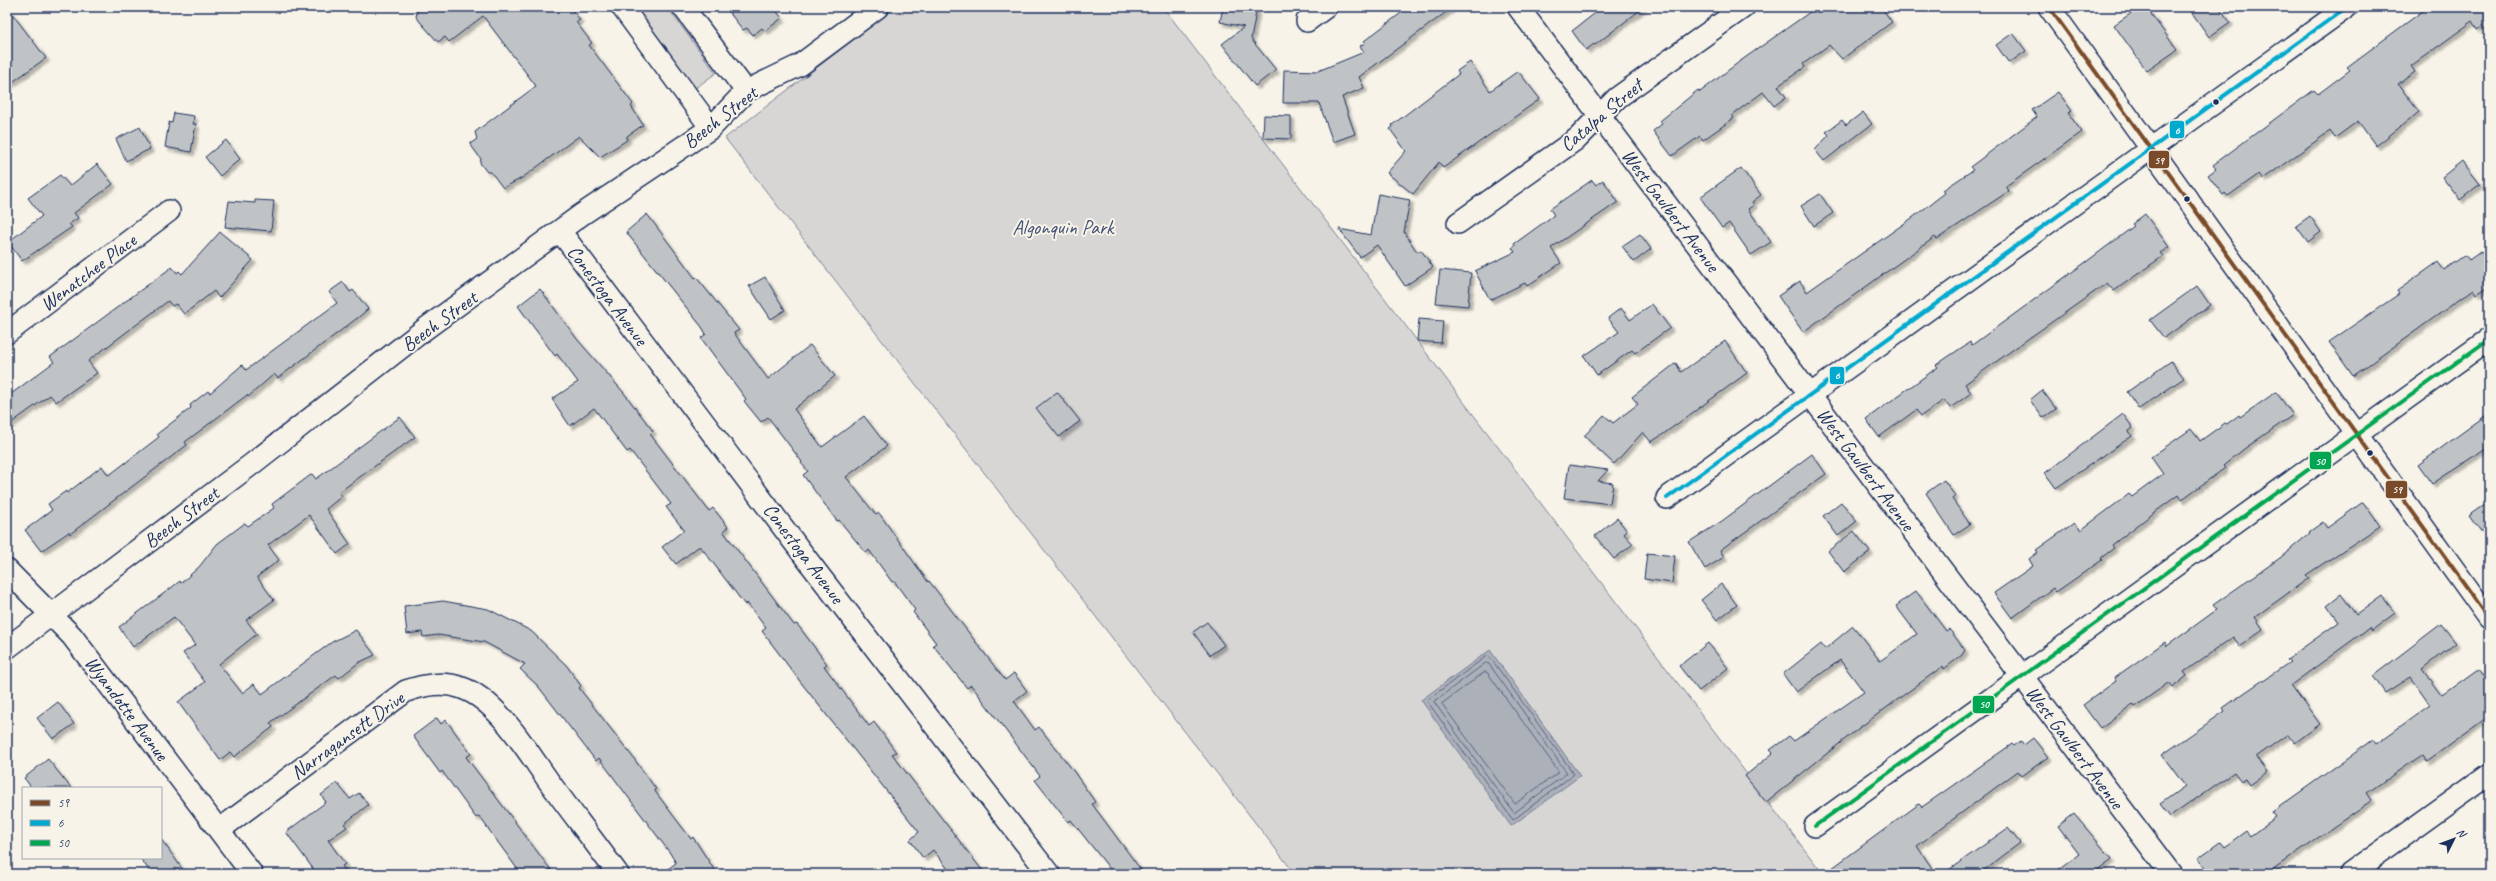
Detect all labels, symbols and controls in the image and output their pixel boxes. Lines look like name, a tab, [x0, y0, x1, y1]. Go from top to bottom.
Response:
street label: Catalpa Street	[1555, 71, 1650, 157]
street label: Beech Street	[678, 79, 764, 154]
unlabelled marker	[2211, 97, 2221, 107]
line badge: 6	[2169, 120, 2185, 139]
text: 6	[2174, 123, 2180, 137]
street label: West Gaulbert Avenue	[1616, 144, 1726, 278]
line badge: 59	[2148, 150, 2170, 169]
text: 59	[2154, 153, 2165, 167]
unlabelled marker	[2182, 194, 2192, 204]
park label: Algonquin Park	[1013, 215, 1115, 240]
street label: Wenatchee Place	[35, 227, 143, 317]
street label: Conestoga Avenue	[562, 240, 654, 352]
street label: Beech Street	[397, 284, 484, 357]
line badge: 6	[1829, 366, 1845, 385]
text: 6	[1834, 368, 1840, 382]
street label: West Gaulbert Avenue	[1811, 403, 1921, 537]
unlabelled marker	[2365, 448, 2375, 458]
line badge: 50	[2309, 451, 2332, 470]
text: 50	[2315, 454, 2326, 468]
street label: Beech Street	[139, 480, 226, 554]
line badge: 59	[2385, 480, 2408, 499]
text: 59	[2392, 482, 2403, 496]
street label: Conestoga Avenue	[758, 498, 850, 610]
street label: Wyandotte Avenue	[79, 651, 175, 767]
street label: West Gaulbert Avenue	[2020, 681, 2130, 815]
street label: Narragansett Drive	[286, 685, 410, 785]
line badge: 50	[1972, 695, 1995, 714]
text: 50	[1979, 697, 1990, 711]
legend	[22, 787, 162, 859]
text: 59	[58, 795, 70, 811]
text: 6	[58, 815, 64, 831]
north arrow	[2434, 819, 2474, 859]
text: N	[2454, 825, 2470, 841]
text: 50	[58, 835, 70, 851]

